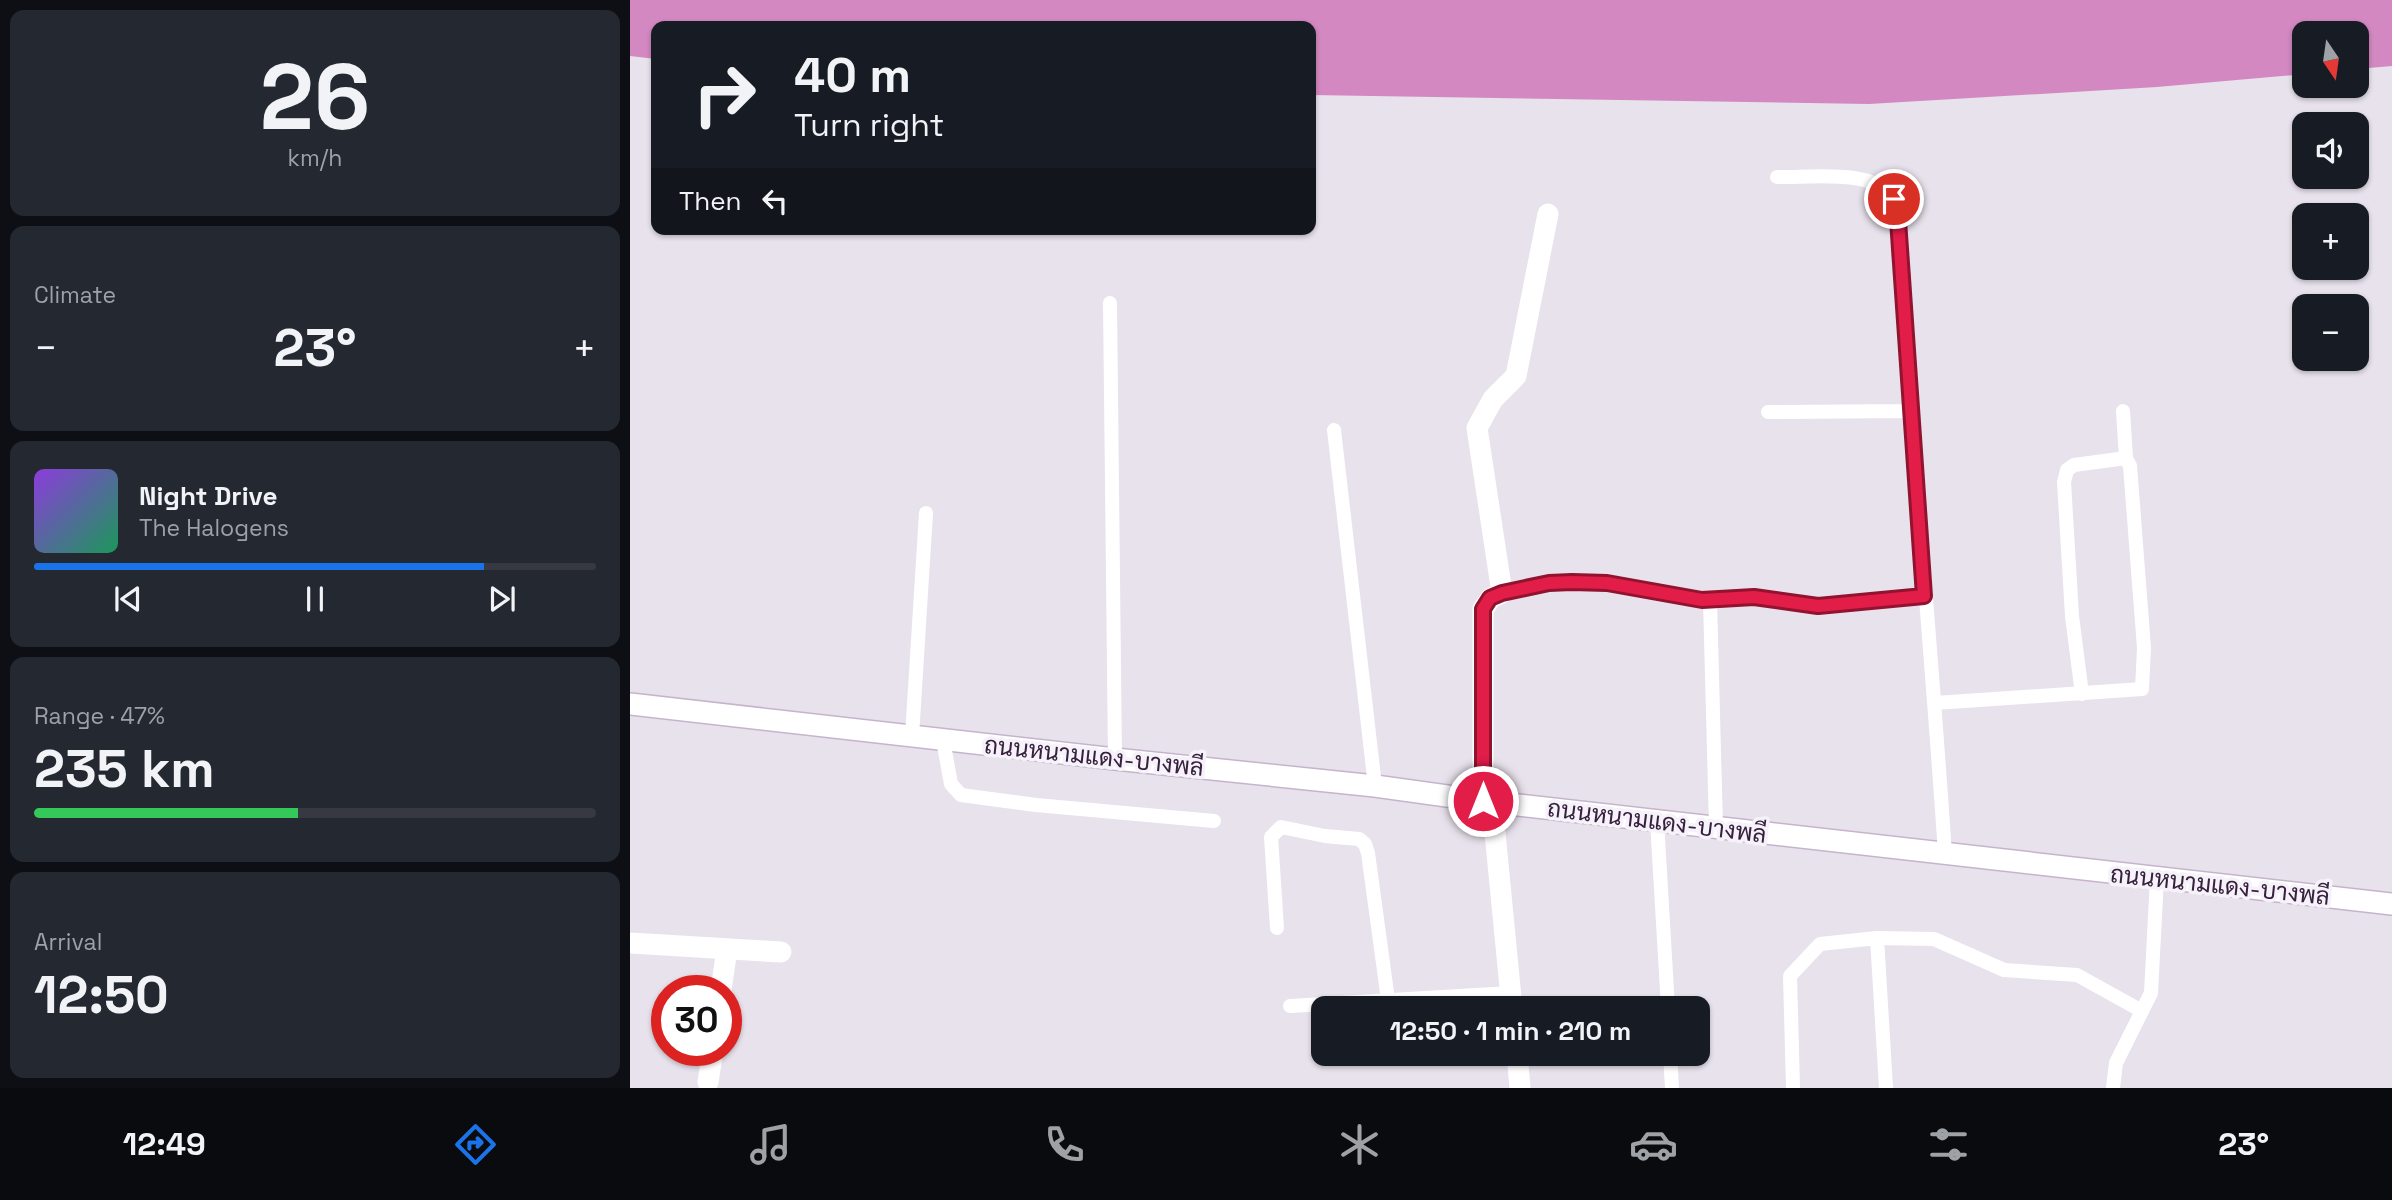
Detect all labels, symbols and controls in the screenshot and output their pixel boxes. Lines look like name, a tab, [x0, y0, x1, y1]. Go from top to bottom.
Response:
north arrow	[2292, 21, 2370, 98]
map controls	[2292, 21, 2369, 371]
text: 26	[260, 39, 370, 156]
text: 40 m	[794, 44, 911, 106]
icon: right	[679, 49, 770, 140]
text: Turn right	[794, 105, 944, 145]
button: sound	[2292, 112, 2369, 189]
text: km/h	[288, 143, 342, 173]
pin	[1864, 169, 1924, 229]
icon: arrive	[1875, 180, 1913, 218]
icon: left	[756, 182, 794, 220]
text: Then	[679, 184, 742, 218]
button: +	[2292, 203, 2369, 280]
text: Climate	[34, 280, 116, 310]
button: −	[2292, 294, 2369, 371]
text: 23°	[274, 315, 357, 381]
text: −	[34, 324, 58, 372]
text: +	[572, 324, 596, 372]
text: Night Drive	[139, 479, 277, 513]
text: The Halogens	[139, 513, 289, 543]
icon: previous	[109, 580, 147, 618]
icon: pause	[296, 580, 334, 618]
icon: next	[483, 580, 521, 618]
text: Range · 47%	[34, 701, 165, 731]
street label: ถนนหนามแดง-บางพลี	[983, 729, 1205, 783]
text: 235 km	[34, 736, 215, 802]
position arrow	[1446, 764, 1520, 838]
street label: ถนนหนามแดง-บางพลี	[1546, 792, 1768, 850]
street label: ถนนหนามแดง-บางพลี	[2109, 858, 2331, 912]
text: Arrival	[34, 927, 102, 957]
text: 12:50	[34, 962, 169, 1028]
speed limit sign: 30	[651, 975, 742, 1066]
text: 12:50 · 1 min · 210 m	[1390, 1014, 1631, 1048]
icon: directions	[451, 1120, 500, 1169]
icon: music	[746, 1120, 795, 1169]
icon: phone	[1040, 1120, 1089, 1169]
icon: climate	[1335, 1120, 1384, 1169]
icon: car	[1629, 1120, 1678, 1169]
icon: filters	[1924, 1120, 1973, 1169]
text: 12:49	[123, 1124, 206, 1164]
text: 23°	[2218, 1124, 2269, 1164]

